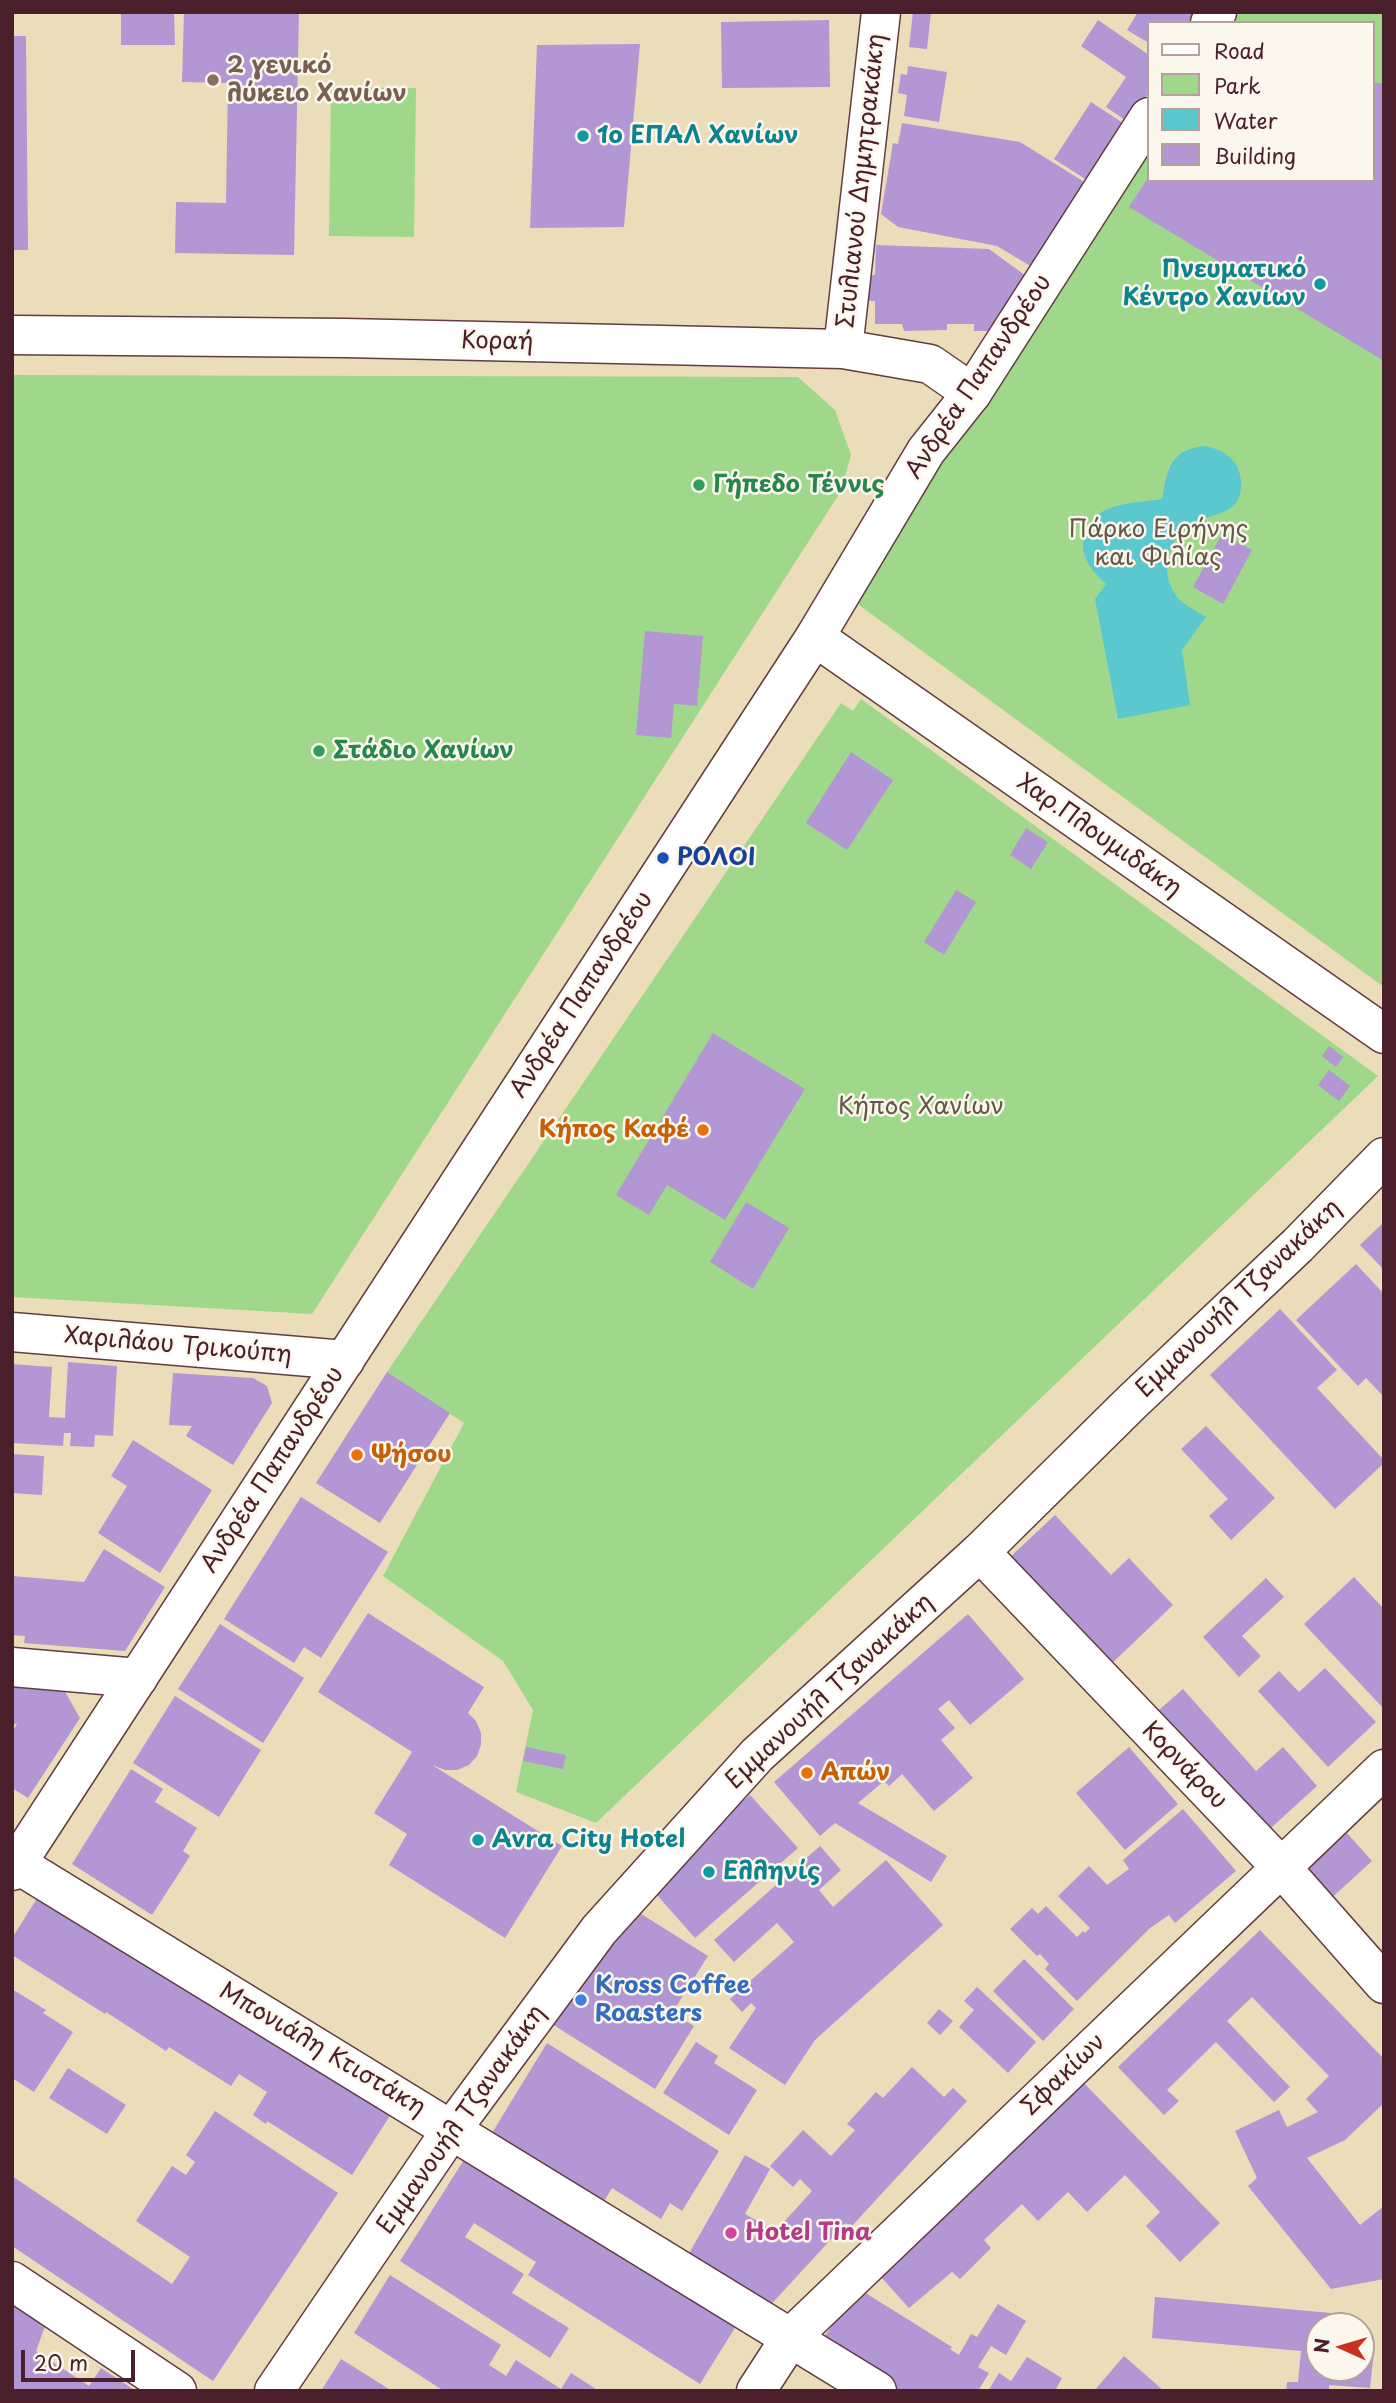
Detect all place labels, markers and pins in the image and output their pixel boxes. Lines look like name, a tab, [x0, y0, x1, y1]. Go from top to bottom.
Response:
place label: 2 γενικό λύκειο Χανίων	[227, 52, 407, 108]
marker: 2 γενικό λύκειο Χανίων	[205, 72, 221, 88]
place label: 1ο ΕΠΑΛ Χανίων	[597, 122, 798, 150]
marker: 1ο ΕΠΑΛ Χανίων	[575, 128, 591, 144]
place label: Πνευματικό Κέντρο Χανίων	[1122, 256, 1306, 312]
marker: Πνευματικό Κέντρο Χανίων	[1312, 276, 1328, 292]
place label: Γήπεδο Τέννις	[713, 471, 885, 499]
marker: Γήπεδο Τέννις	[691, 477, 707, 493]
place label: Στάδιο Χανίων	[333, 737, 514, 765]
marker: Στάδιο Χανίων	[311, 743, 327, 759]
place label: ΡΟΛΟΙ	[677, 844, 756, 872]
marker: ΡΟΛΟΙ	[655, 850, 671, 866]
place label: Κήπος Καφέ	[539, 1116, 689, 1144]
marker: Κήπος Καφέ	[695, 1122, 711, 1138]
place label: Ψήσου	[371, 1441, 452, 1469]
marker: Ψήσου	[349, 1447, 365, 1463]
place label: Απών	[821, 1759, 890, 1787]
marker: Απών	[799, 1765, 815, 1781]
place label: Avra City Hotel	[492, 1826, 685, 1854]
marker: Avra City Hotel	[470, 1832, 486, 1848]
place label: Ελληνίς	[723, 1858, 820, 1886]
marker: Ελληνίς	[701, 1864, 717, 1880]
place label: Kross Coffee Roasters	[595, 1972, 750, 2028]
marker: Kross Coffee Roasters	[573, 1992, 589, 2008]
place label: Hotel Tina	[745, 2219, 872, 2247]
marker: Hotel Tina	[723, 2225, 739, 2241]

